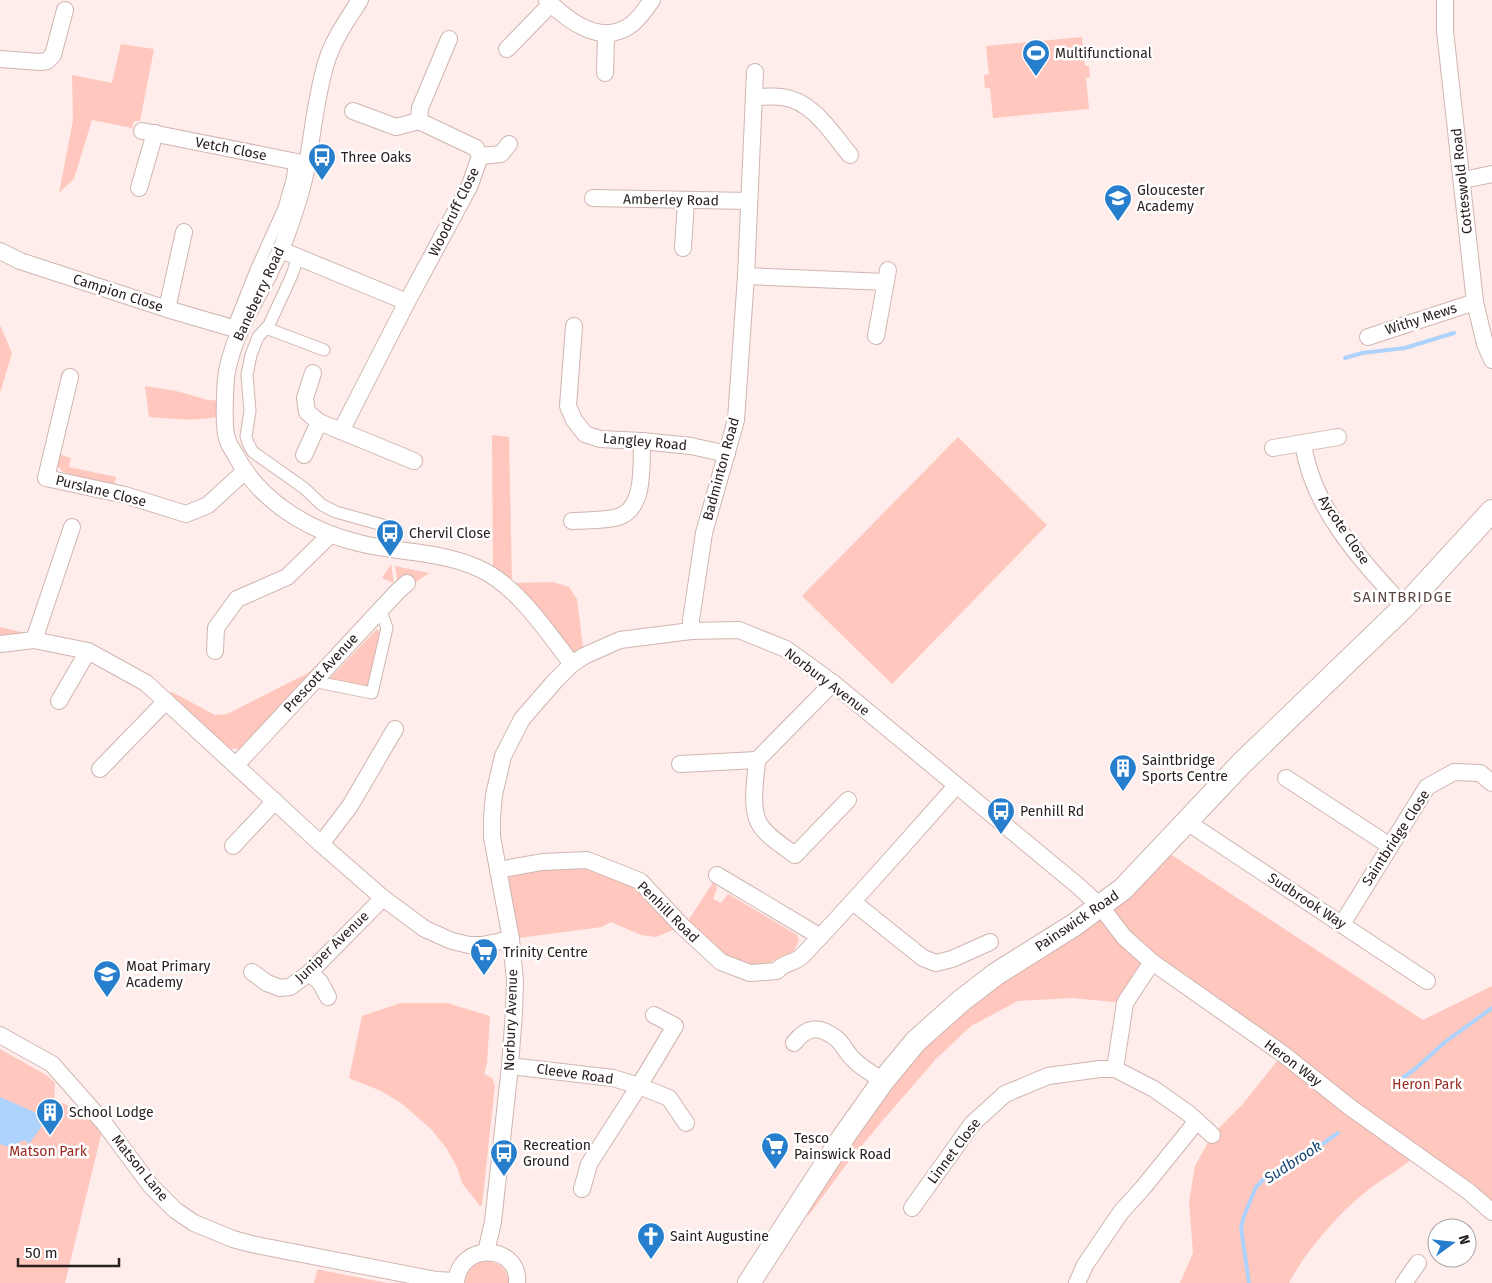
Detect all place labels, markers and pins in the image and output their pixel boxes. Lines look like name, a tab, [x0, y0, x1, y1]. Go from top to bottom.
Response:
sports icon: Multifunctional	[1021, 38, 1051, 77]
place label: Multifunctional	[1055, 45, 1152, 62]
bus stop icon: Three Oaks	[307, 142, 337, 181]
place label: Three Oaks	[341, 149, 412, 166]
place label: Gloucester Academy	[1137, 182, 1205, 215]
school or university icon: Gloucester Academy	[1103, 183, 1133, 222]
bus stop icon: Chervil Close	[375, 518, 405, 557]
place label: Chervil Close	[409, 525, 491, 542]
place label: Saintbridge Sports Centre	[1142, 752, 1228, 785]
building icon: Saintbridge Sports Centre	[1108, 753, 1138, 792]
bus stop icon: Penhill Rd	[986, 796, 1016, 835]
place label: Penhill Rd	[1020, 803, 1084, 820]
supermarket icon: Trinity Centre	[469, 937, 499, 976]
place label: Trinity Centre	[503, 944, 588, 961]
place label: Moat Primary Academy	[126, 958, 211, 991]
school or university icon: Moat Primary Academy	[92, 959, 122, 998]
building icon: School Lodge	[35, 1097, 65, 1136]
place label: School Lodge	[69, 1104, 154, 1121]
place label: Tesco Painswick Road	[794, 1130, 891, 1163]
supermarket icon: Tesco Painswick Road	[760, 1131, 790, 1170]
place label: Recreation Ground	[523, 1137, 591, 1170]
bus stop icon: Recreation Ground	[489, 1138, 519, 1177]
church icon: Saint Augustine	[636, 1221, 666, 1260]
place label: Saint Augustine	[670, 1228, 769, 1245]

